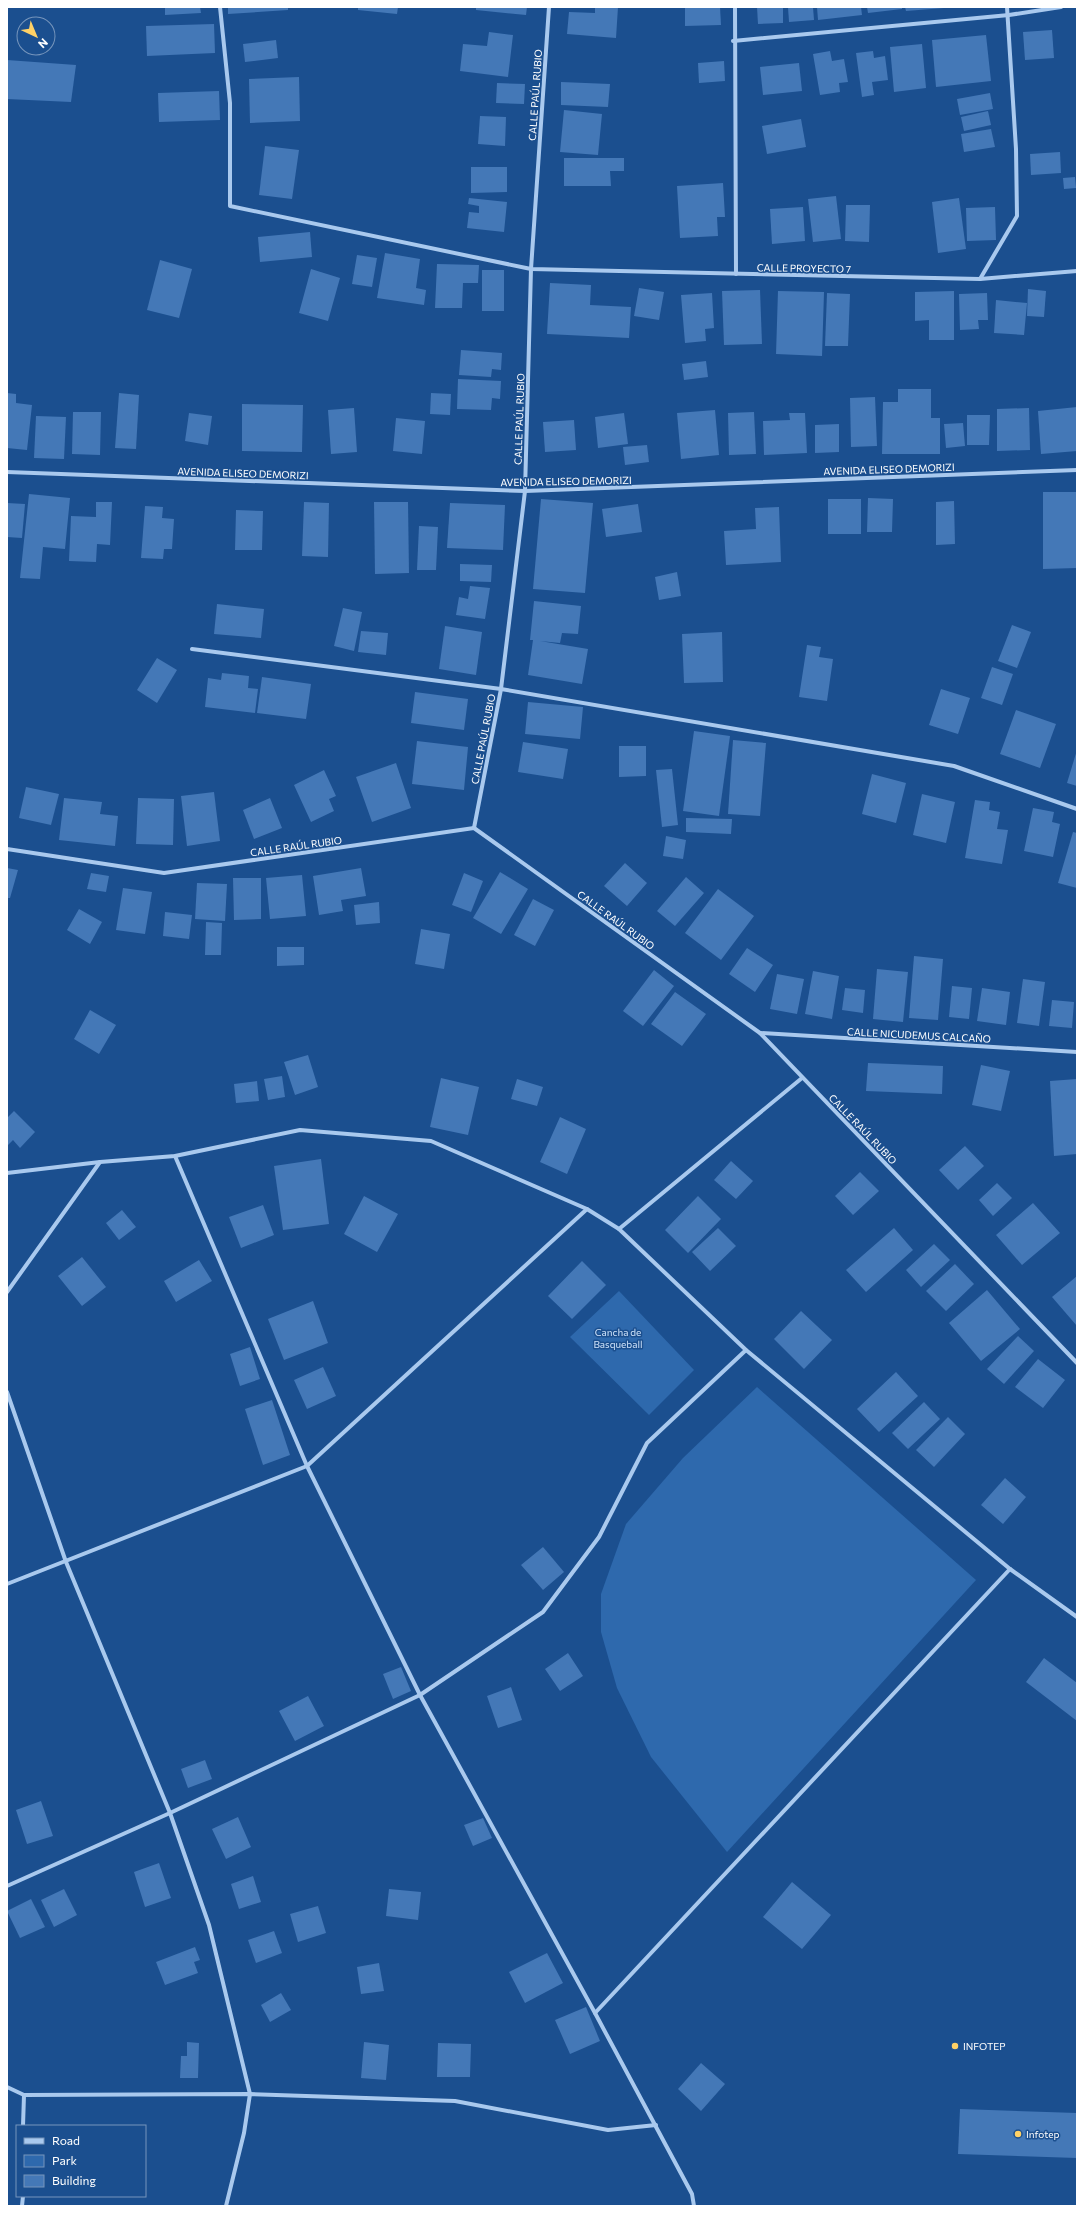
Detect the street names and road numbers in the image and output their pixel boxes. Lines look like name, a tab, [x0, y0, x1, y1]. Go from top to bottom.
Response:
street label: CALLE PAÚL RUBIO	[526, 49, 544, 141]
street label: CALLE PROYECTO 7	[757, 261, 851, 275]
street label: CALLE PAÚL RUBIO	[511, 373, 527, 465]
street label: AVENIDA ELISEO DEMORIZI	[823, 461, 955, 477]
street label: AVENIDA ELISEO DEMORIZI	[177, 465, 309, 481]
street label: AVENIDA ELISEO DEMORIZI	[500, 474, 632, 488]
street label: CALLE PAÚL RUBIO	[468, 693, 498, 785]
street label: CALLE RAÚL RUBIO	[249, 834, 343, 858]
street label: CALLE RAÚL RUBIO	[575, 888, 657, 952]
street label: CALLE NICUDEMUS CALCAÑO	[847, 1025, 991, 1045]
street label: CALLE RAÚL RUBIO	[827, 1092, 899, 1166]

